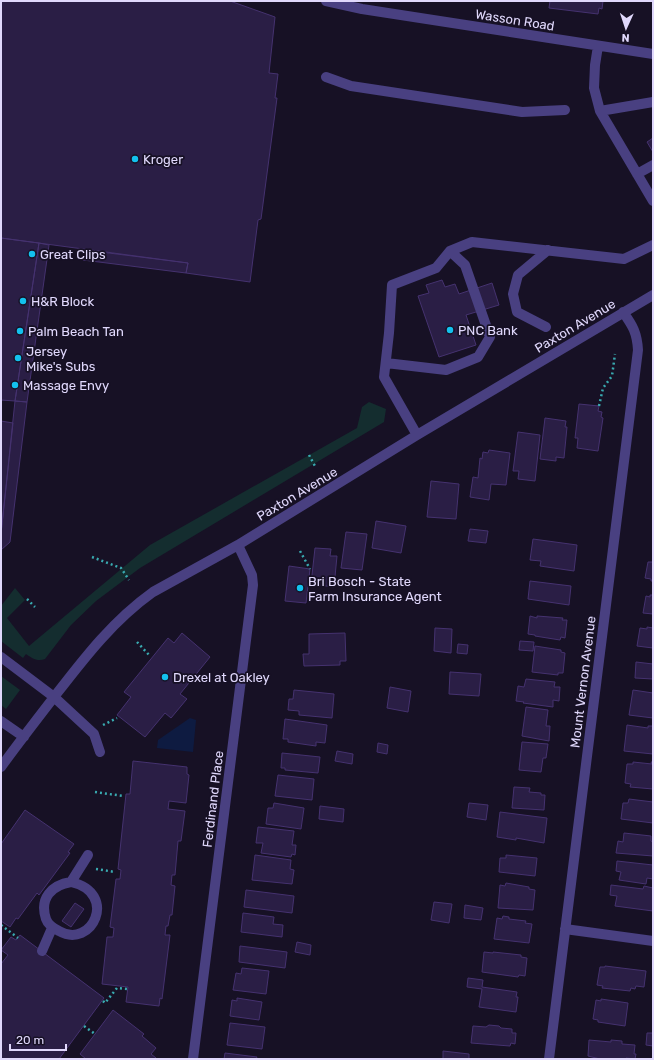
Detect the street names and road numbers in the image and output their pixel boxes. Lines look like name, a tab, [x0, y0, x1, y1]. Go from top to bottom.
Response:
street label: Wasson Road	[474, 6, 556, 34]
street label: Paxton Avenue	[532, 296, 618, 356]
street label: Paxton Avenue	[254, 464, 340, 524]
street label: Mount Vernon Avenue	[567, 615, 599, 749]
street label: Ferdinand Place	[200, 750, 226, 848]

